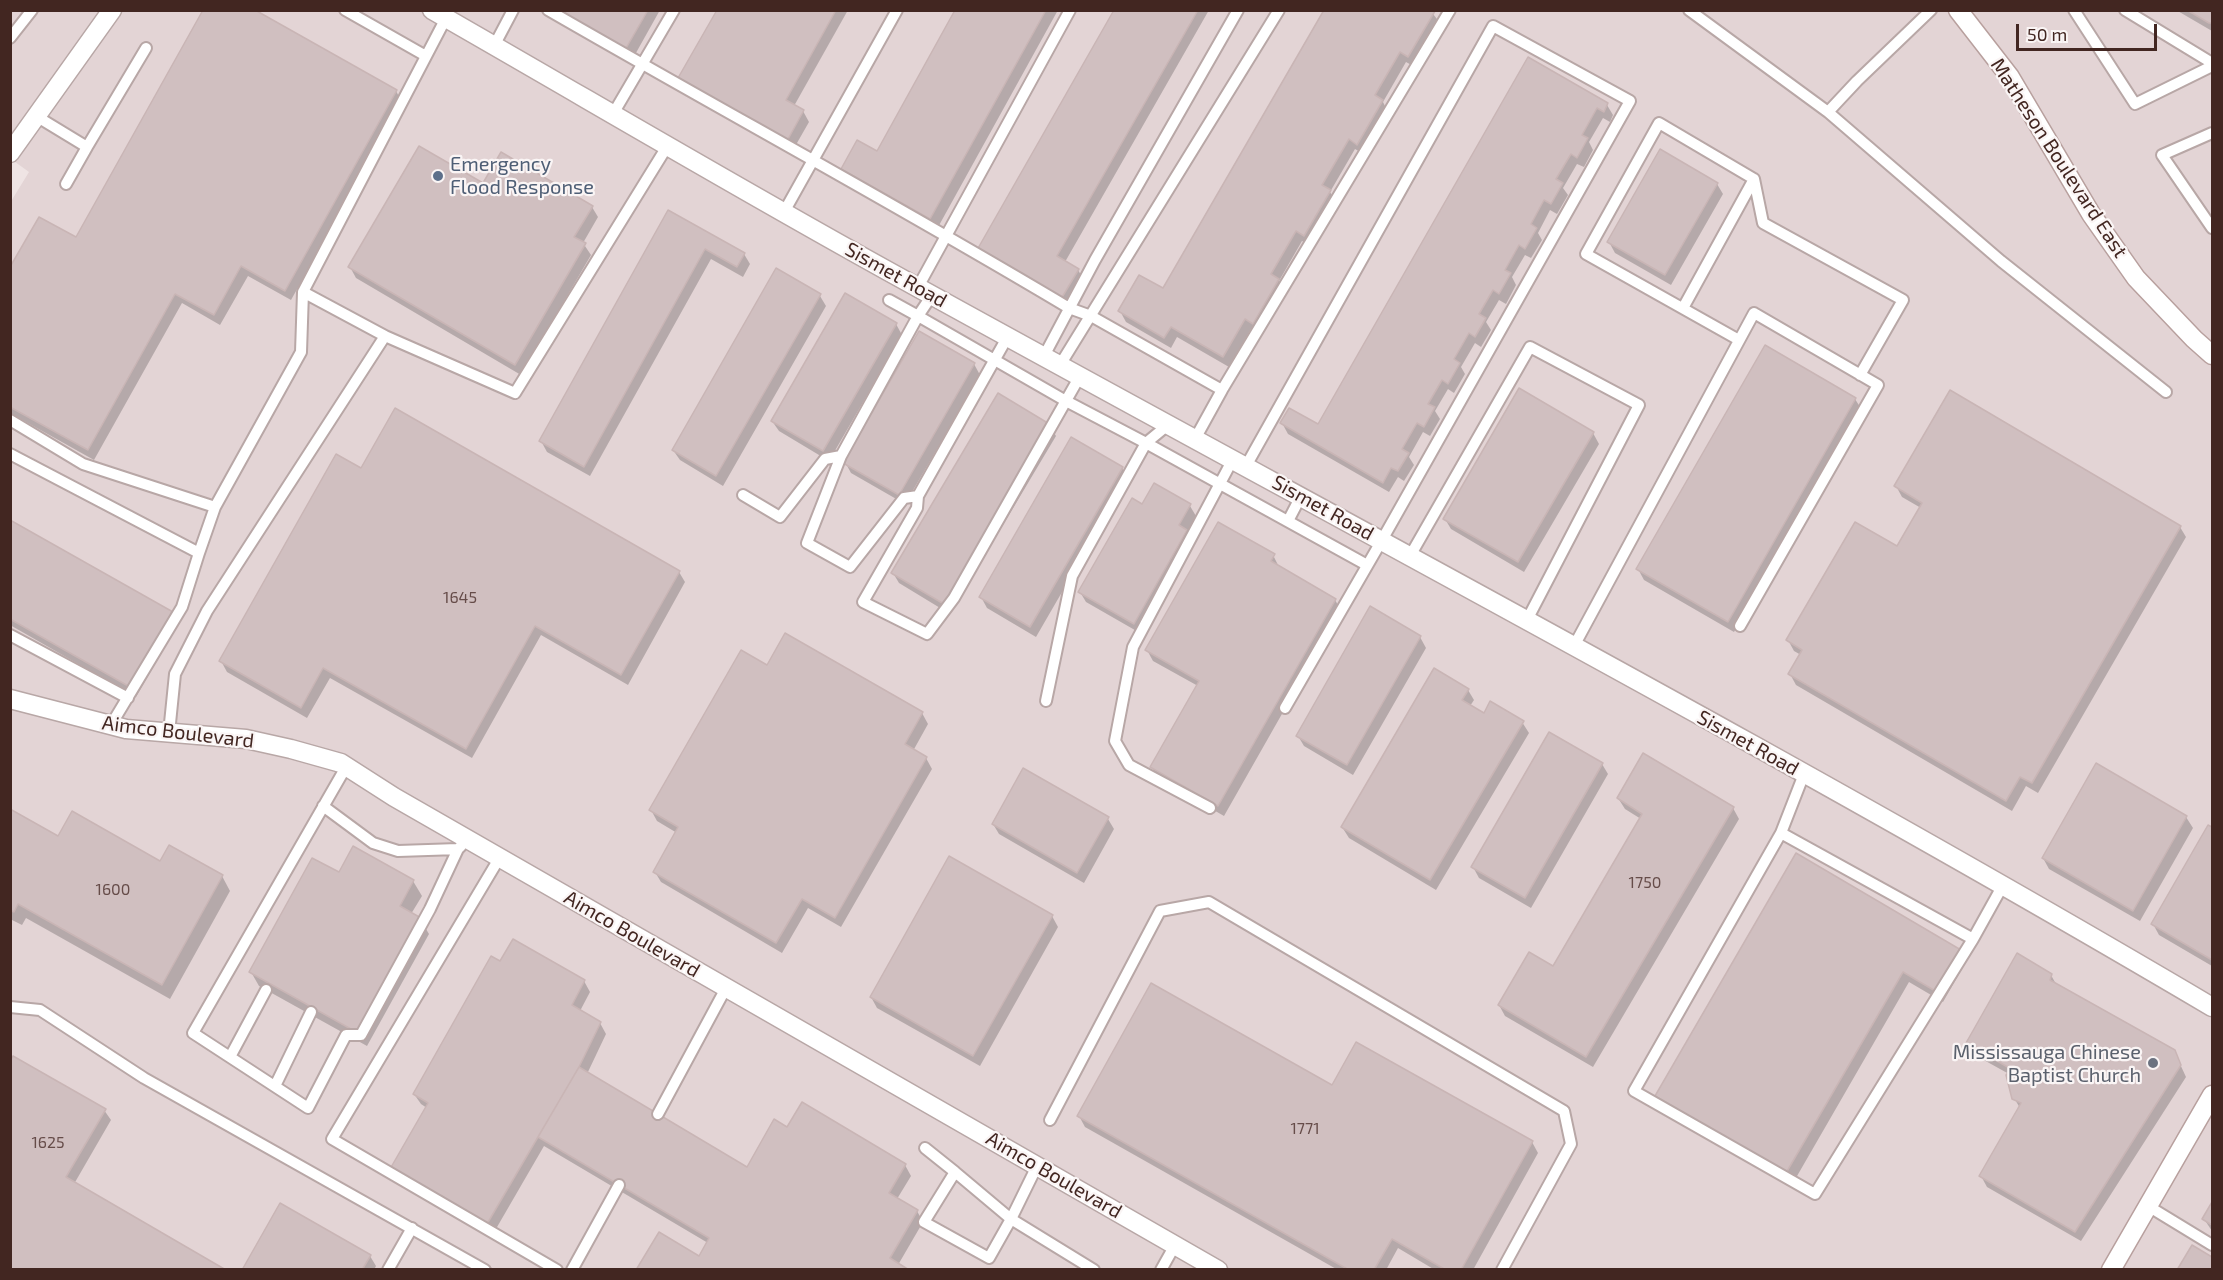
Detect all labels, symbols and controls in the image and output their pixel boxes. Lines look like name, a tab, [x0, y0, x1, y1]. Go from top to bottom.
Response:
scale bar	[2019, 12, 2160, 50]
text: 50 m	[2027, 23, 2067, 45]
street label: Matheson Boulevard East	[1985, 54, 2133, 262]
place label: Emergency Flood Response	[450, 152, 594, 199]
marker: Emergency Flood Response	[431, 169, 445, 183]
street label: Sismet Road	[841, 237, 951, 313]
street label: Sismet Road	[1268, 470, 1378, 546]
house number: 1645	[443, 588, 477, 608]
street label: Sismet Road	[1693, 705, 1803, 781]
street label: Aimco Boulevard	[101, 711, 255, 753]
house number: 1750	[1629, 873, 1661, 893]
house number: 1600	[96, 880, 130, 900]
street label: Aimco Boulevard	[560, 885, 704, 983]
place label: Mississauga Chinese Baptist Church	[1953, 1040, 2141, 1087]
marker: Mississauga Chinese Baptist Church	[2146, 1056, 2160, 1070]
house number: 1771	[1290, 1119, 1320, 1139]
street label: Aimco Boulevard	[982, 1126, 1126, 1224]
house number: 1625	[31, 1133, 65, 1153]

